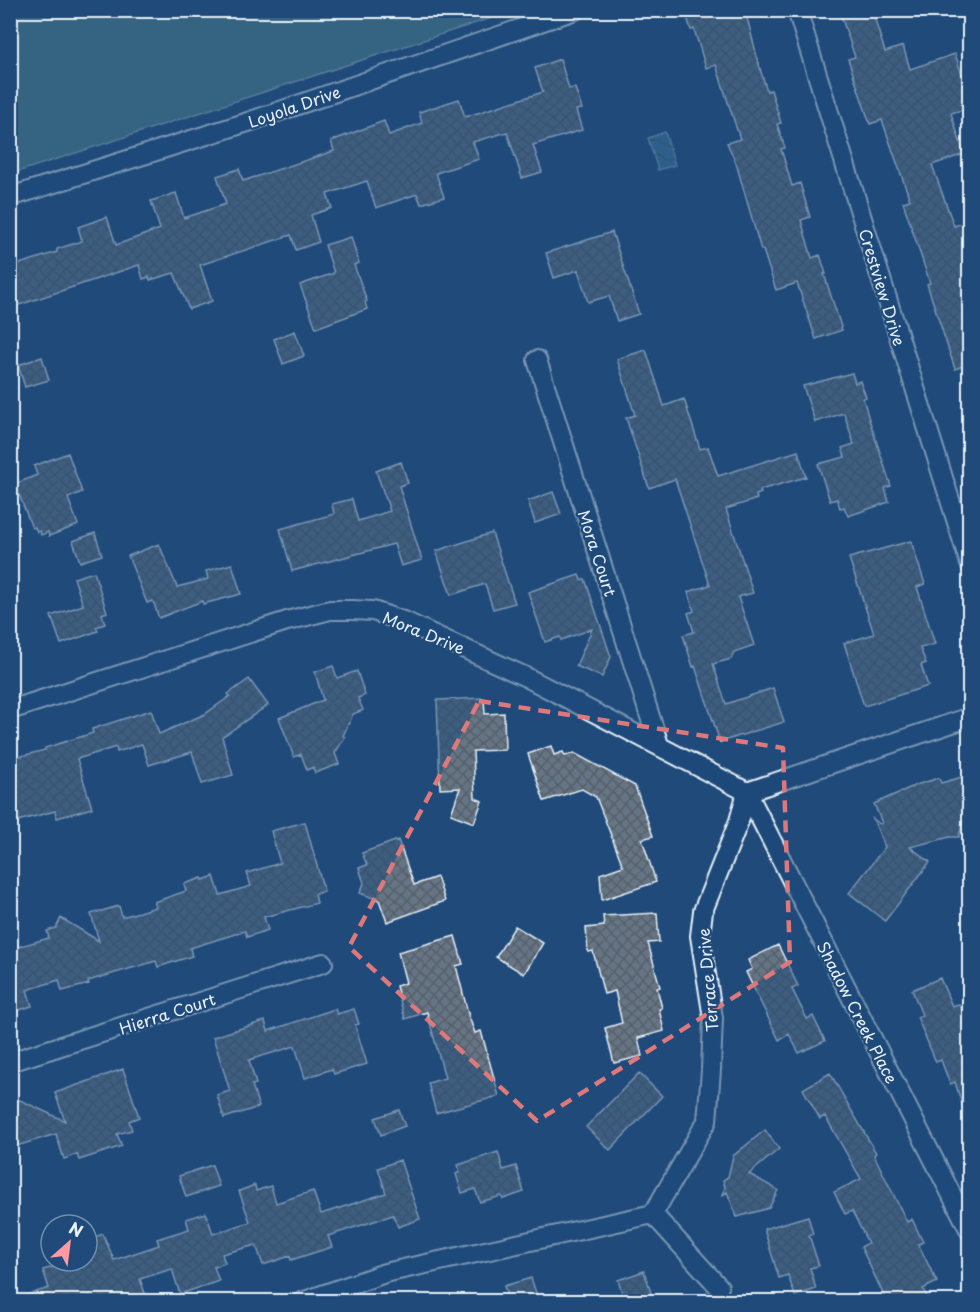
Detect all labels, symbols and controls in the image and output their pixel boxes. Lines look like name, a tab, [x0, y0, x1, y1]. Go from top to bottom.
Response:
street label: Loyola Drive	[245, 79, 343, 133]
street label: Crestview Drive	[854, 225, 912, 349]
street label: Mora Court	[573, 507, 623, 600]
street label: Mora Drive	[379, 605, 469, 659]
street label: Terrace Drive	[691, 927, 723, 1033]
street label: Shadow Creek Place	[812, 937, 904, 1087]
street label: Hierra Court	[116, 986, 219, 1040]
north arrow	[39, 1213, 99, 1273]
text: N	[65, 1215, 88, 1242]

